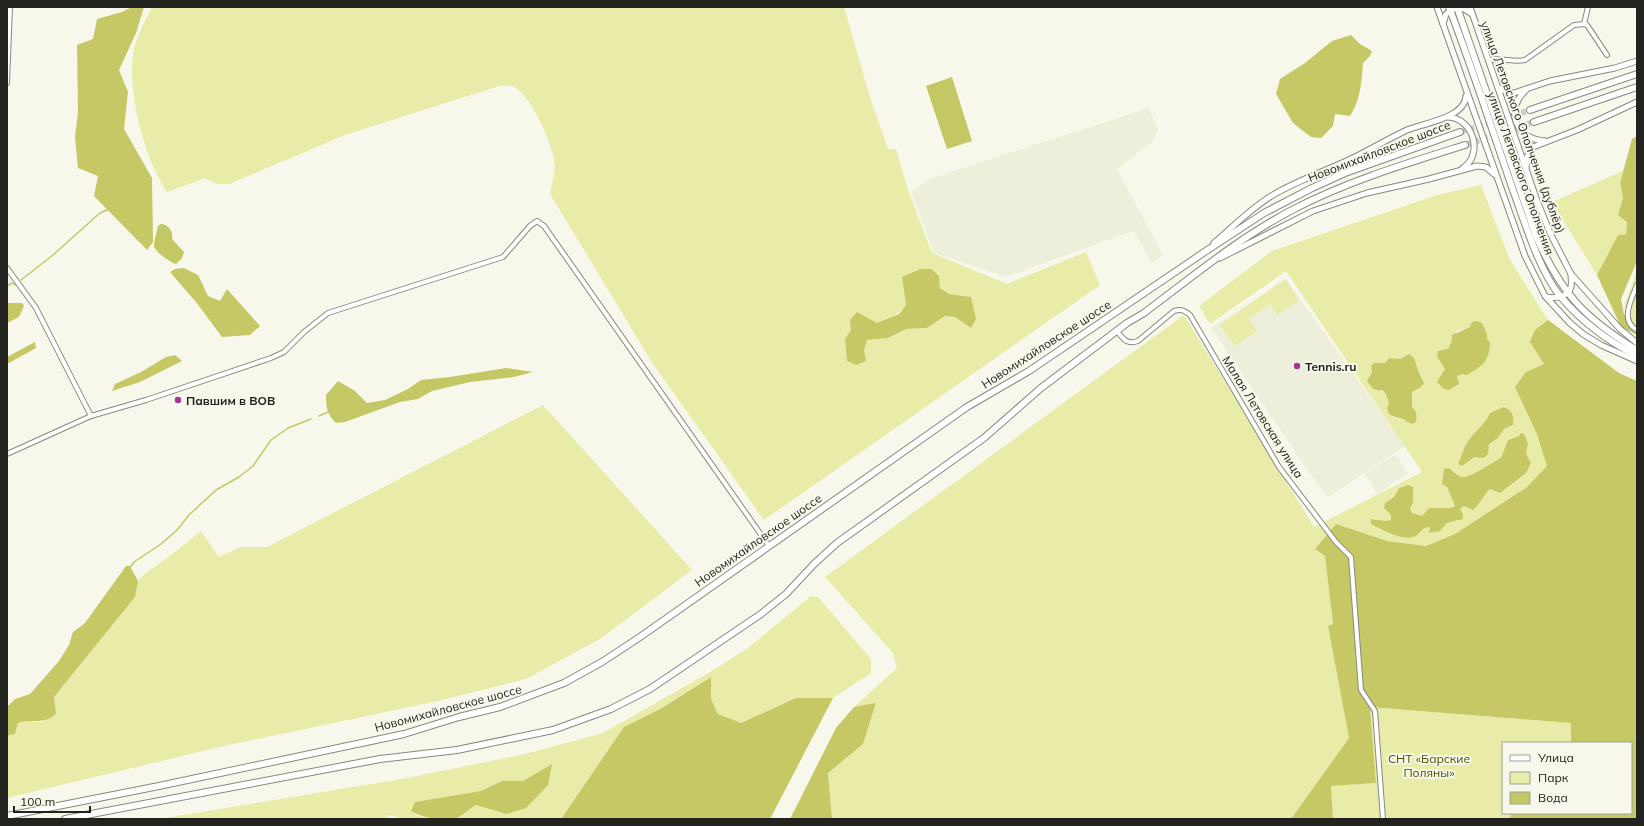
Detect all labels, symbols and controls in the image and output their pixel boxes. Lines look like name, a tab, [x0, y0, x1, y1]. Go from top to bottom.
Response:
street label: улица Летовского Ополчения (дублёр)	[1478, 19, 1568, 235]
street label: улица Летовского Ополчения	[1485, 89, 1557, 257]
street label: Новомихайловское шоссе	[1306, 117, 1453, 185]
street label: Новомихайловское шоссе	[978, 296, 1114, 392]
street label: Малая Летовская улица	[1219, 353, 1307, 481]
place label: Tennis.ru	[1305, 359, 1356, 374]
marker: Tennis.ru	[1292, 361, 1302, 371]
place label: Павшим в ВОВ	[186, 393, 275, 408]
marker: Павшим в ВОВ	[173, 395, 183, 405]
street label: Новомихайловское шоссе	[692, 490, 825, 590]
street label: Новомихайловское шоссе	[373, 681, 523, 735]
legend	[1502, 742, 1632, 814]
text: Улица	[1537, 750, 1574, 765]
park label: СНТ «Барские Поляны»	[1388, 751, 1470, 780]
text: Парк	[1538, 770, 1569, 785]
scale bar	[14, 788, 90, 814]
text: Вода	[1538, 790, 1568, 805]
text: 100 m	[20, 794, 55, 809]

